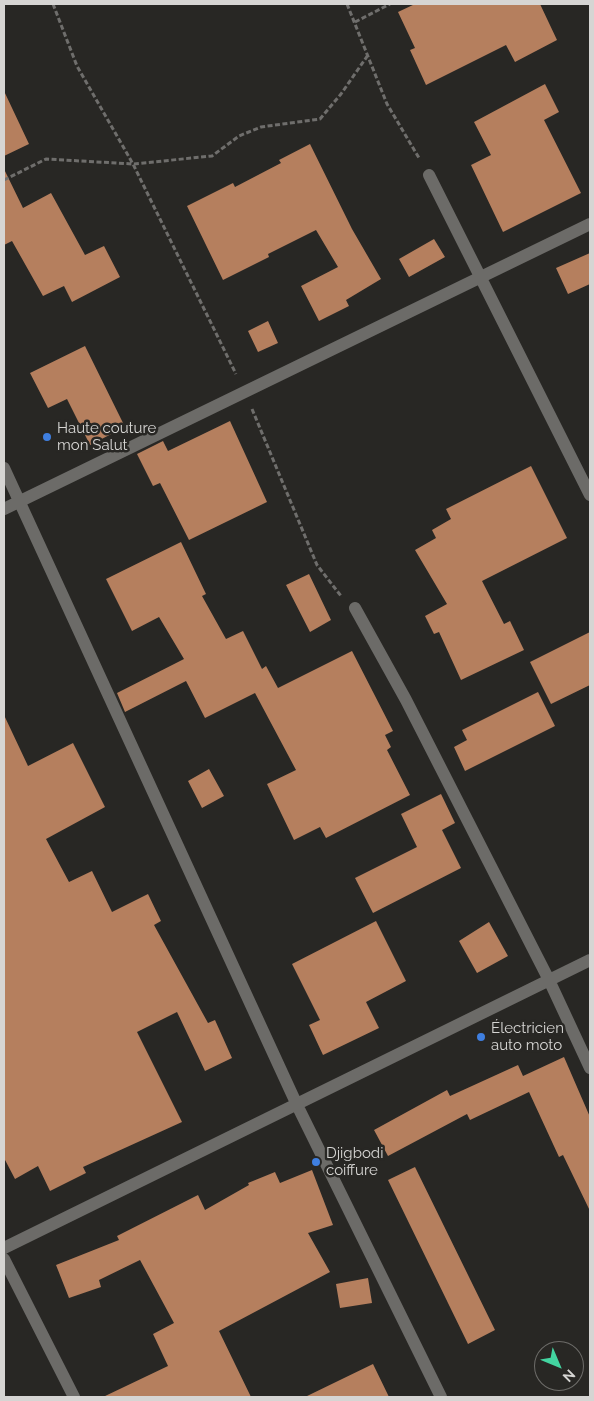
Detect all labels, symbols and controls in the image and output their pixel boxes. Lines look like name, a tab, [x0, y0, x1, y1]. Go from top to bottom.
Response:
place label: Haute couture mon Salut	[57, 419, 156, 454]
marker: Haute couture mon Salut	[41, 431, 53, 443]
place label: Électricien auto moto	[491, 1019, 564, 1054]
marker: Électricien auto moto	[475, 1031, 487, 1043]
place label: Djigbodi coiffure	[326, 1144, 383, 1179]
marker: Djigbodi coiffure	[310, 1156, 322, 1168]
north arrow	[534, 1341, 584, 1391]
text: N	[559, 1366, 578, 1385]

